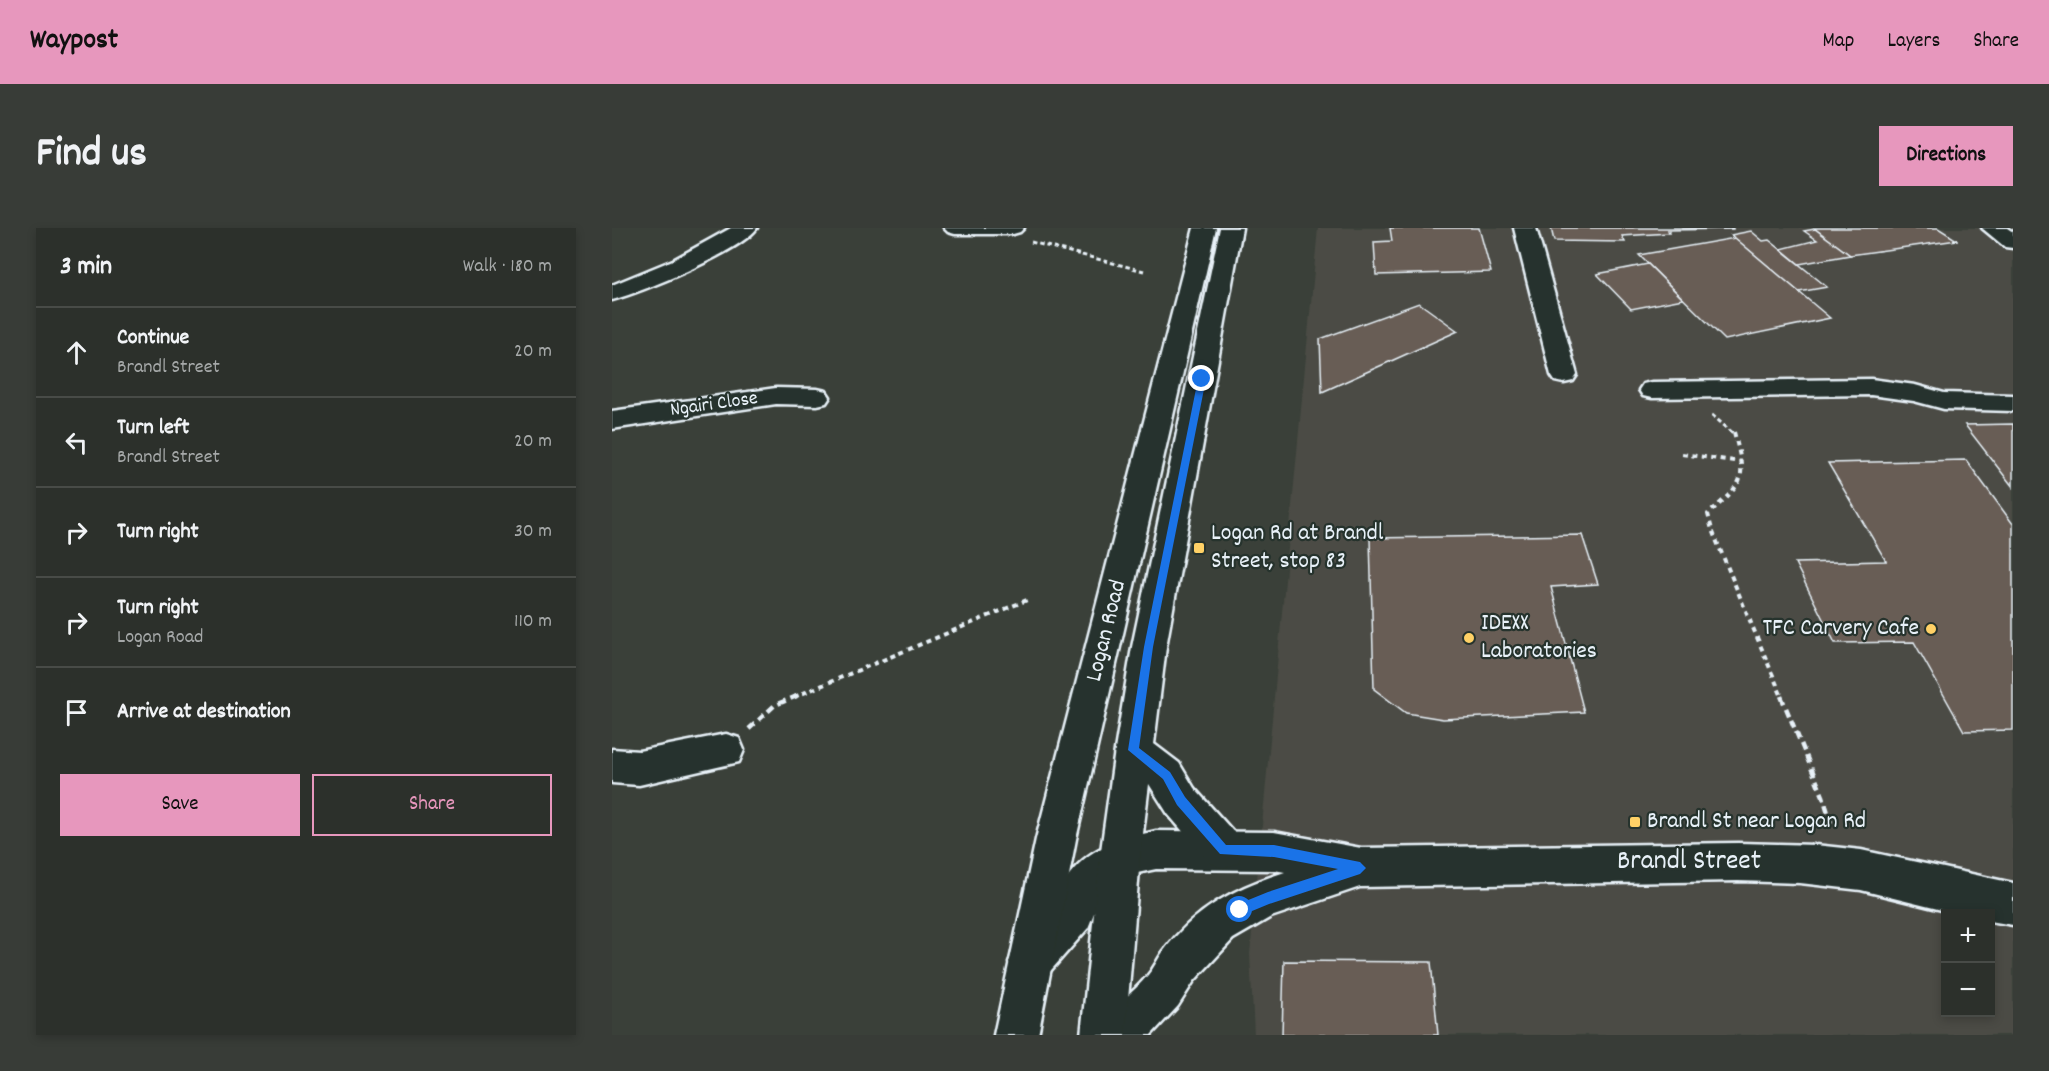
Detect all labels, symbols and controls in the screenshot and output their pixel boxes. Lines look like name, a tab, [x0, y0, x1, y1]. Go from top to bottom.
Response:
text: Waypost	[30, 22, 118, 62]
text: Map	[1823, 27, 1854, 57]
text: Layers	[1887, 27, 1940, 57]
text: Share	[1973, 27, 2019, 57]
text: Find us	[36, 126, 147, 186]
button: Directions	[1879, 126, 2013, 186]
text: 3 min	[60, 249, 112, 286]
text: Walk · 180 m	[463, 253, 552, 281]
text: Continue	[117, 323, 189, 354]
icon: ahead	[60, 336, 93, 369]
text: 20 m	[514, 338, 552, 366]
text: Brandl Street	[117, 354, 220, 382]
route end	[1188, 365, 1214, 391]
street label: Ngairi Close	[668, 385, 760, 425]
text: Turn left	[117, 413, 189, 444]
icon: left	[60, 426, 93, 459]
text: 20 m	[514, 428, 552, 456]
text: Brandl Street	[117, 444, 220, 472]
icon: right	[60, 516, 93, 549]
text: Turn right	[117, 517, 199, 548]
place label: Logan Rd at Brandl Street, stop 83	[1211, 517, 1384, 579]
text: 30 m	[514, 518, 552, 546]
marker: Logan Rd at Brandl Street, stop 83	[1192, 541, 1206, 555]
street label: Logan Road	[1078, 577, 1136, 685]
text: Turn right	[117, 593, 199, 624]
icon: right	[60, 606, 93, 639]
place label: IDEXX Laboratories	[1481, 607, 1597, 669]
text: 110 m	[514, 608, 552, 636]
place label: TFC Carvery Cafe	[1763, 612, 1919, 646]
marker: TFC Carvery Cafe	[1924, 622, 1938, 636]
text: Logan Road	[117, 624, 203, 652]
marker: IDEXX Laboratories	[1462, 631, 1476, 645]
icon: arrive	[60, 696, 93, 729]
text: Arrive at destination	[117, 697, 291, 728]
button: Save	[60, 774, 300, 836]
button: Share	[312, 774, 552, 836]
place label: Brandl St near Logan Rd	[1647, 805, 1866, 839]
marker: Brandl St near Logan Rd	[1628, 815, 1642, 829]
street label: Brandl Street	[1617, 843, 1761, 883]
route start	[1226, 896, 1252, 922]
map controls	[1941, 909, 1995, 1017]
button: +	[1941, 909, 1995, 963]
button: −	[1941, 963, 1995, 1017]

